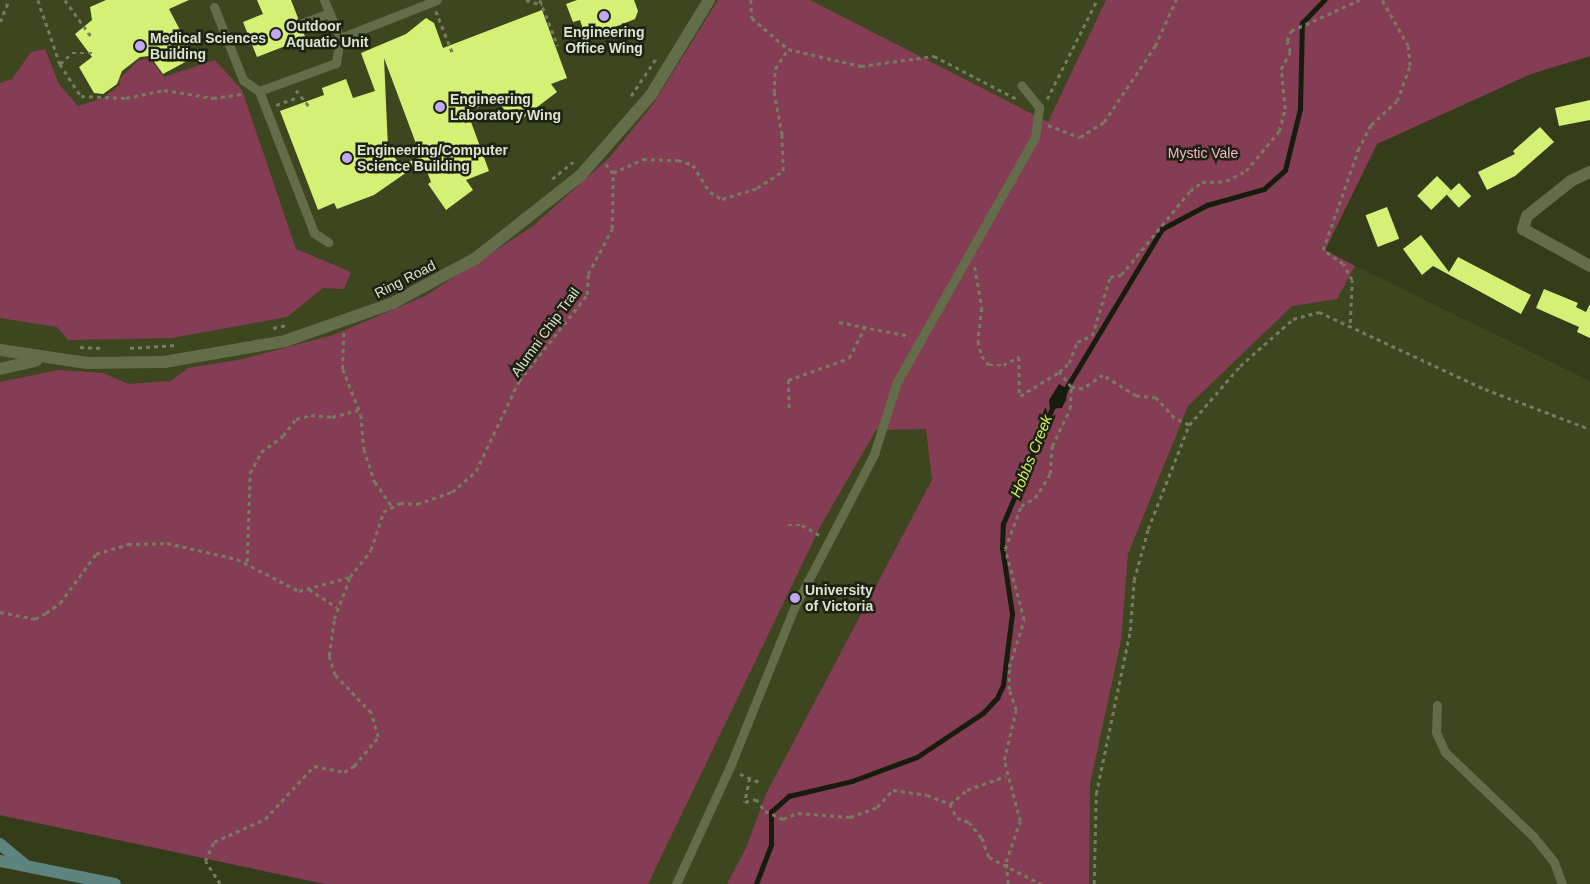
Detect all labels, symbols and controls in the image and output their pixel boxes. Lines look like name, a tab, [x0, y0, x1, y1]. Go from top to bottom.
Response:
marker: Engineering Office Wing	[598, 10, 610, 22]
place label: Outdoor Aquatic Unit	[286, 18, 368, 50]
place label: Engineering Office Wing	[564, 24, 644, 56]
marker: Outdoor Aquatic Unit	[270, 28, 282, 40]
place label: Medical Sciences Building	[150, 30, 266, 62]
marker: Medical Sciences Building	[134, 40, 146, 52]
place label: Engineering Laboratory Wing	[450, 91, 561, 124]
marker: Engineering Laboratory Wing	[434, 101, 446, 113]
place label: Engineering/Computer Science Building	[357, 142, 508, 174]
park label: Mystic Vale	[1168, 145, 1238, 161]
marker: Engineering/Computer Science Building	[341, 152, 353, 164]
street label: Ring Road	[372, 256, 438, 302]
street label: Alumni Chip Trail	[507, 284, 583, 380]
water label: Hobbs Creek	[1006, 412, 1056, 500]
place label: University of Victoria	[805, 582, 873, 614]
marker: University of Victoria	[789, 592, 801, 604]

